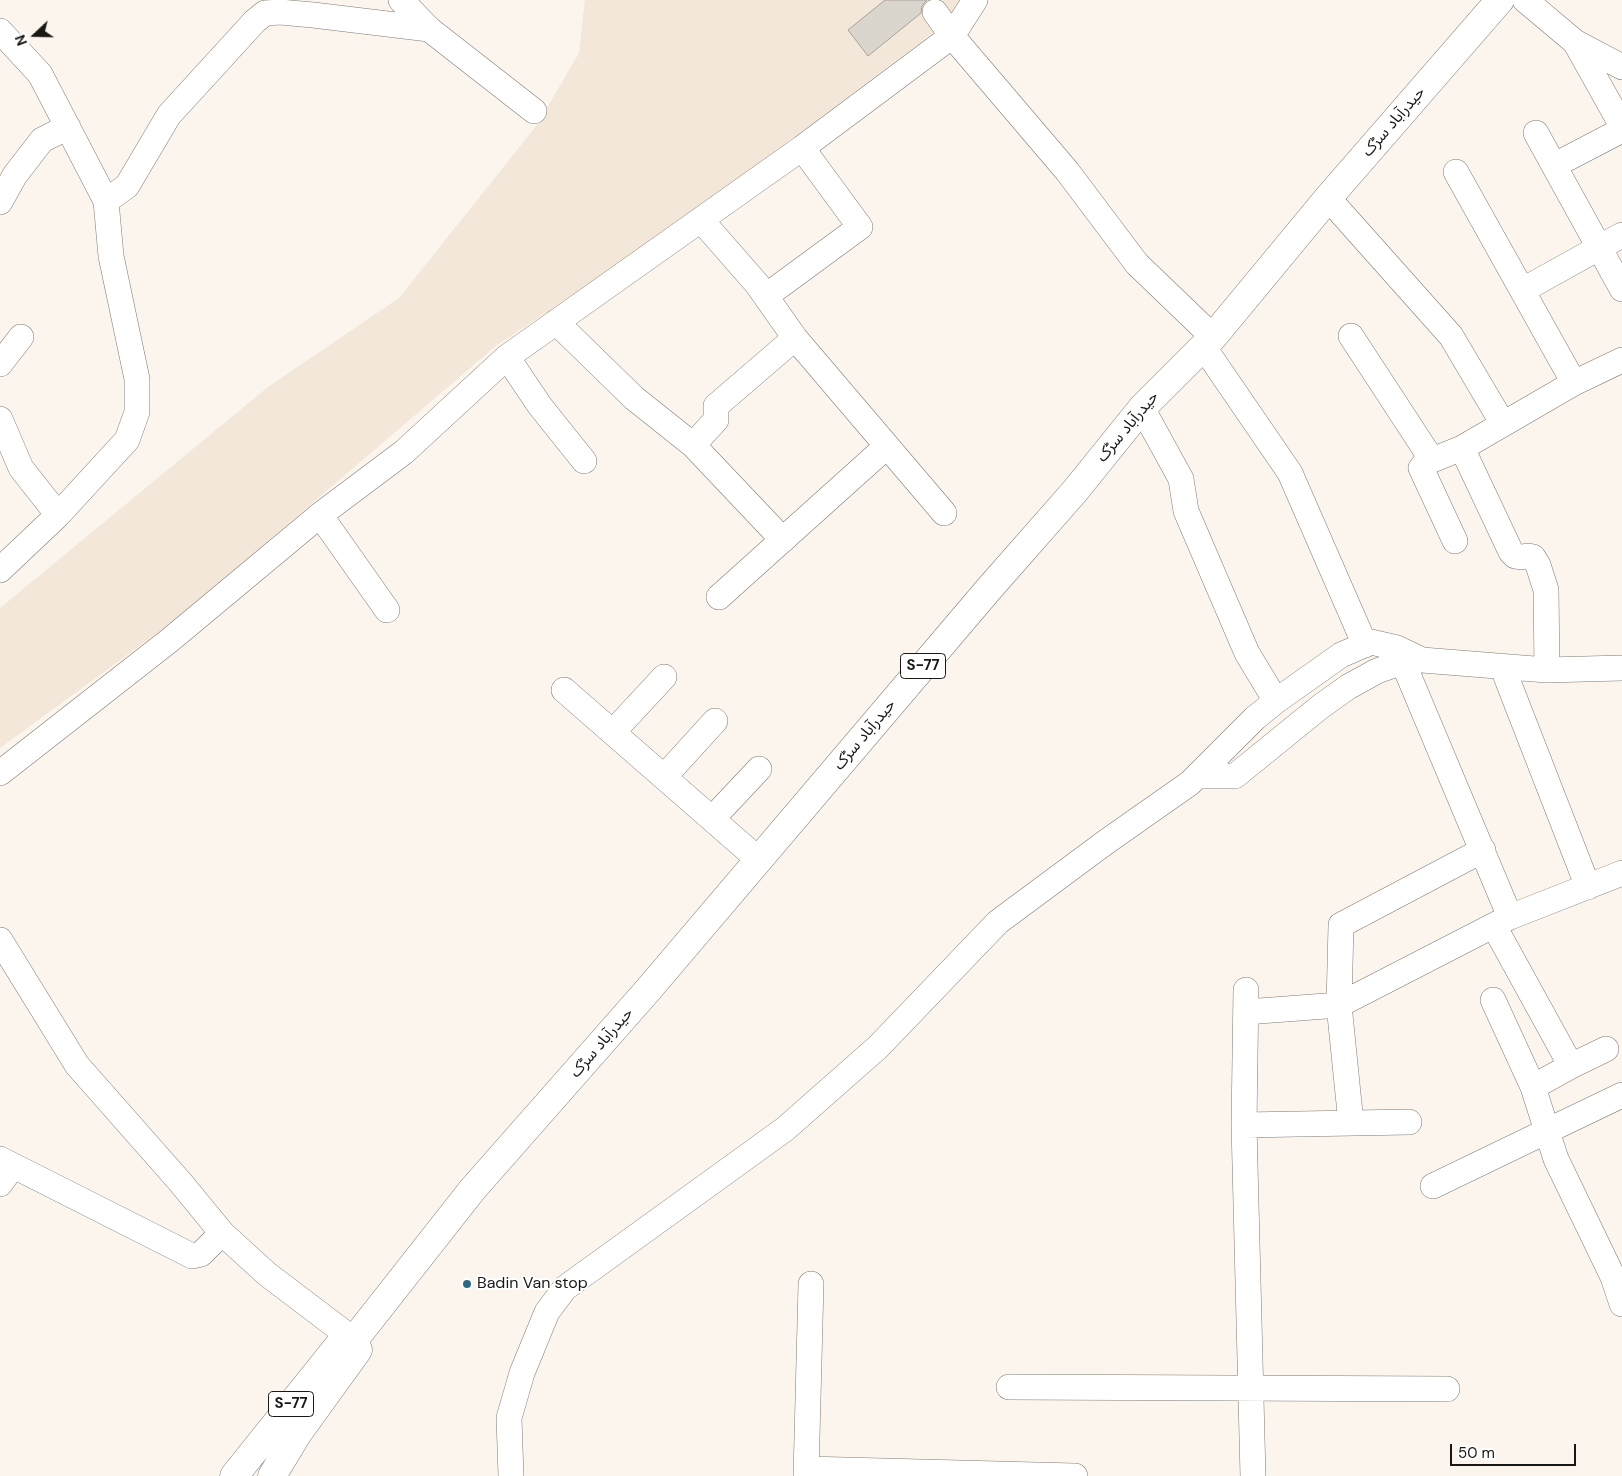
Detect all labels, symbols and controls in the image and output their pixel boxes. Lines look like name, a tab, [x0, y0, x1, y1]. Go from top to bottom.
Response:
north arrow	[10, 10, 60, 60]
text: N	[11, 32, 31, 48]
street label: حیدرآباد سڑک	[1358, 83, 1430, 161]
street label: حیدرآباد سڑک	[1093, 388, 1163, 466]
road number: S-77	[900, 654, 946, 678]
street label: حیدرآباد سڑک	[830, 696, 900, 774]
street label: حیدرآباد سڑک	[566, 1004, 638, 1082]
place label: Badin Van stop	[477, 1274, 588, 1294]
marker: Badin Van stop	[461, 1278, 473, 1290]
road number: S-77	[268, 1392, 314, 1416]
scale bar	[1452, 1434, 1578, 1466]
text: 50 m	[1458, 1443, 1495, 1463]

